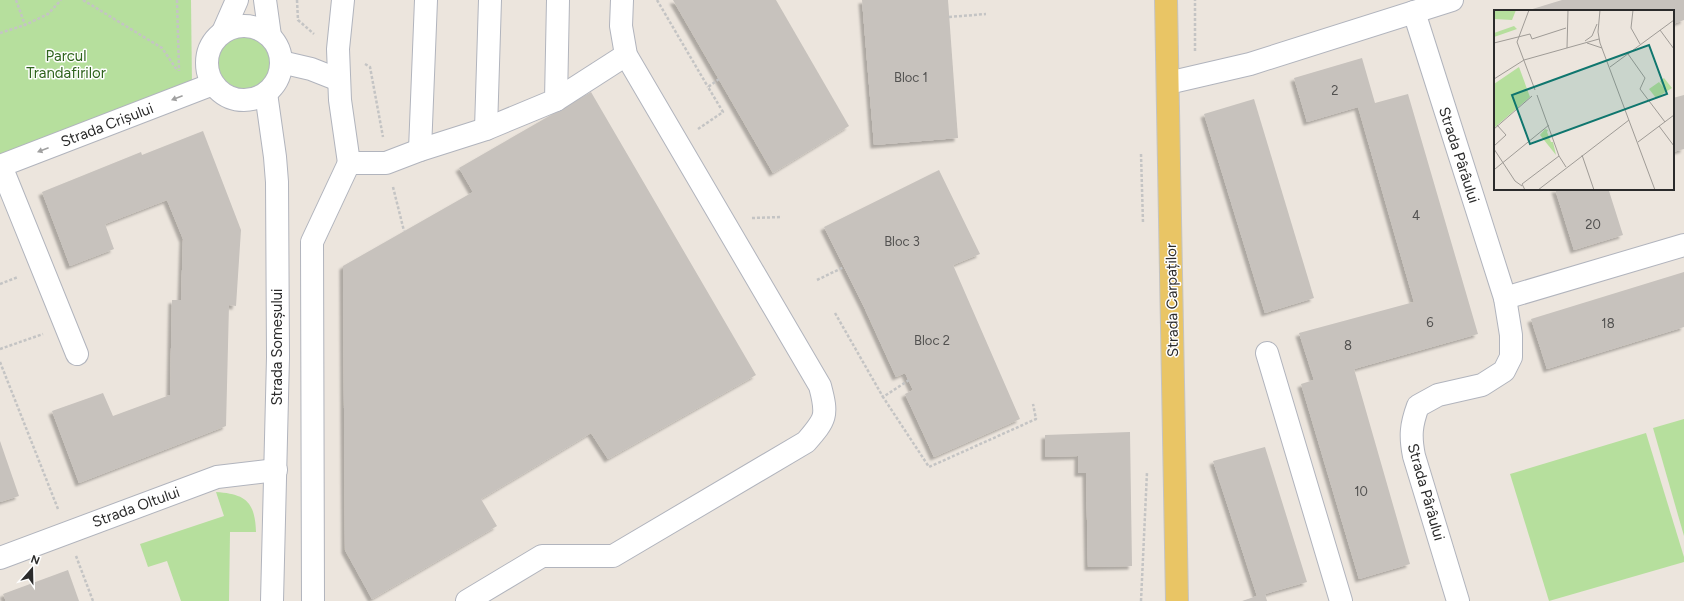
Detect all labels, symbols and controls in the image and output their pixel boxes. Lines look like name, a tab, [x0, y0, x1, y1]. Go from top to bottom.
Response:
inset map	[1494, 10, 1674, 190]
park label: Parcul Trandafirilor	[26, 47, 106, 82]
house number: Bloc 1	[894, 70, 928, 85]
house number: 2	[1331, 83, 1339, 98]
one-way arrow	[170, 95, 182, 101]
street label: Strada Crișului	[58, 99, 156, 151]
street label: Strada Pârâului	[1435, 105, 1483, 205]
one-way arrow	[36, 147, 48, 153]
house number: 4	[1412, 208, 1420, 223]
house number: 20	[1585, 217, 1601, 232]
house number: Bloc 3	[884, 234, 920, 249]
street label: Strada Carpaților	[1162, 243, 1182, 357]
street label: Strada Someșului	[268, 288, 286, 406]
house number: 6	[1426, 315, 1434, 330]
house number: 18	[1601, 316, 1615, 331]
house number: Bloc 2	[914, 333, 950, 348]
house number: 8	[1344, 338, 1352, 353]
street label: Strada Pârâului	[1404, 441, 1448, 543]
street label: Strada Oltului	[90, 483, 182, 531]
house number: 10	[1354, 484, 1368, 499]
north arrow	[12, 549, 52, 589]
text: N	[29, 553, 41, 568]

